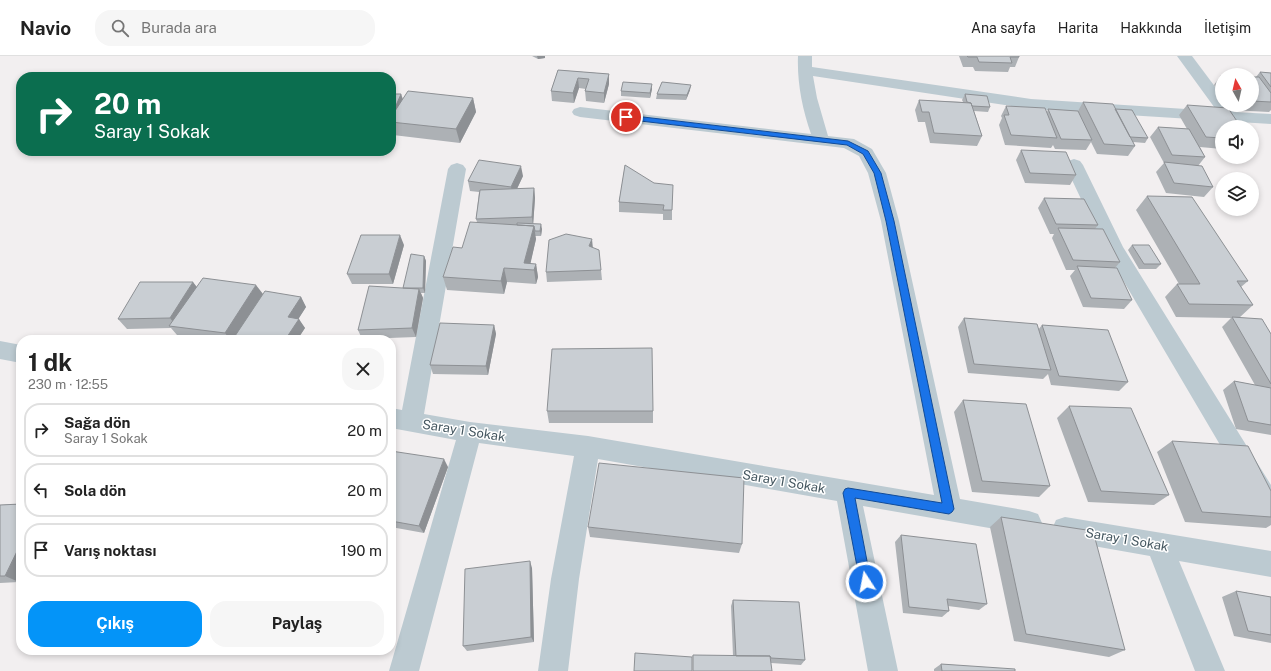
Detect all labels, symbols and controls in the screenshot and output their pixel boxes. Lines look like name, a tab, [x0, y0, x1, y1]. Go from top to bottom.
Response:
search box	[95, 10, 375, 46]
text: Navio	[20, 17, 71, 39]
icon: search	[109, 17, 131, 39]
text: Burada ara	[141, 19, 217, 36]
text: Ana sayfa	[971, 20, 1036, 36]
text: Harita	[1058, 20, 1098, 36]
text: Hakkında	[1120, 20, 1182, 36]
text: İletişim	[1204, 20, 1251, 36]
north arrow	[1215, 68, 1259, 112]
map controls	[1215, 68, 1259, 216]
text: 20 m	[94, 87, 161, 120]
icon: right	[28, 88, 80, 140]
pin	[609, 100, 643, 134]
icon: arrive	[615, 106, 637, 128]
button: sound	[1215, 120, 1259, 164]
text: Saray 1 Sokak	[94, 121, 210, 142]
button: layers	[1215, 172, 1259, 216]
text: 1 dk	[28, 348, 72, 376]
button: close	[342, 348, 384, 390]
text: 230 m · 12:55	[28, 377, 108, 392]
text: Sağa dön	[64, 414, 130, 431]
street label: Saray 1 Sokak	[421, 417, 507, 444]
icon: right	[30, 419, 52, 441]
text: 20 m	[347, 422, 382, 439]
text: Saray 1 Sokak	[64, 431, 148, 446]
street label: Saray 1 Sokak	[741, 467, 827, 496]
icon: left	[30, 479, 52, 501]
text: Sola dön	[64, 482, 126, 499]
text: 20 m	[347, 482, 382, 499]
street label: Saray 1 Sokak	[1084, 525, 1170, 554]
icon: arrive	[30, 539, 52, 561]
text: Varış noktası	[64, 542, 156, 559]
text: 190 m	[341, 542, 382, 559]
position arrow	[845, 561, 887, 603]
button: Çıkış	[28, 601, 202, 647]
button: Paylaş	[210, 601, 384, 647]

